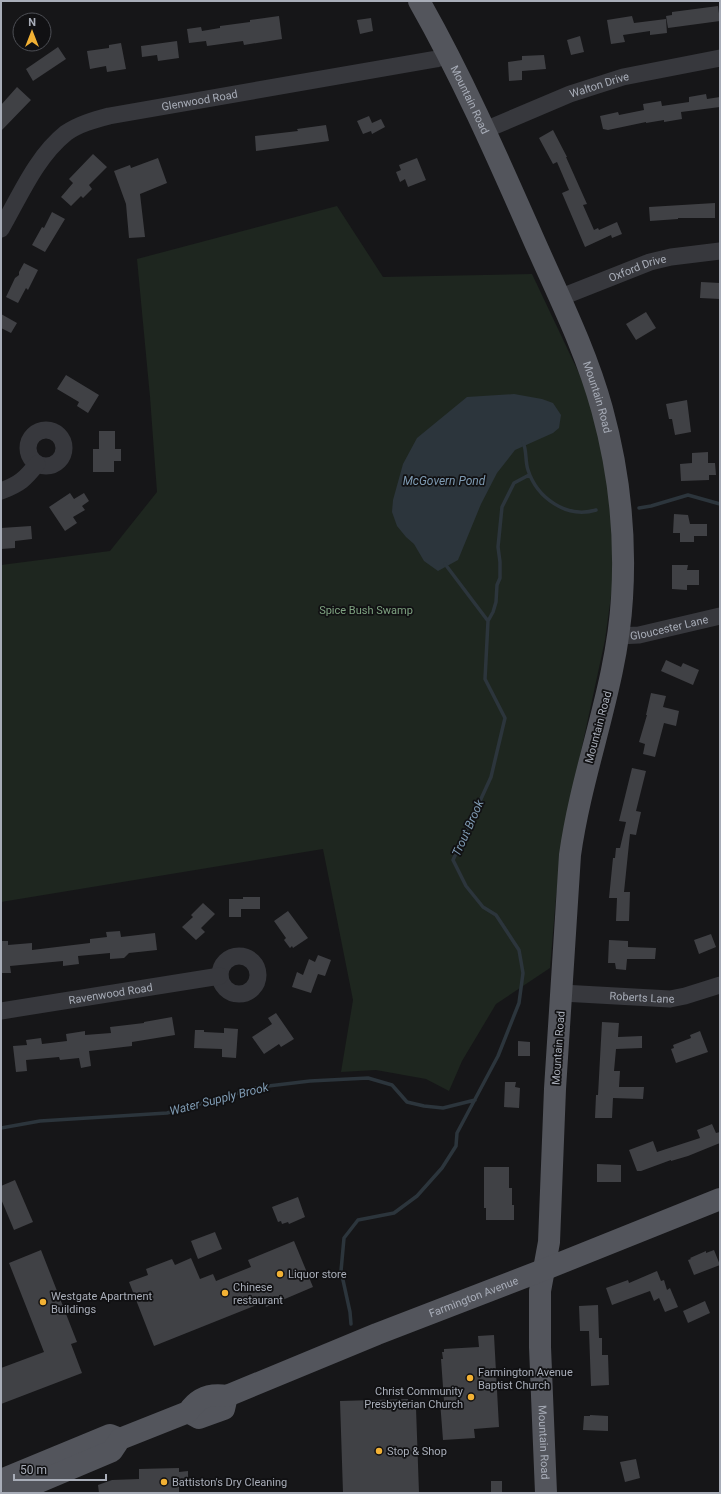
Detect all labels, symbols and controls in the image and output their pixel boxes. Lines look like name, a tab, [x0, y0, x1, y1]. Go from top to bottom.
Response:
north arrow	[12, 12, 52, 52]
text: N	[28, 16, 36, 29]
street label: Mountain Road	[447, 63, 491, 136]
street label: Walton Drive	[568, 70, 630, 101]
street label: Glenwood Road	[160, 88, 239, 114]
street label: Oxford Drive	[607, 252, 668, 285]
street label: Mountain Road	[580, 360, 614, 434]
water label: McGovern Pond	[403, 474, 486, 488]
park label: Spice Bush Swamp	[319, 604, 413, 617]
street label: Gloucester Lane	[630, 613, 710, 642]
street label: Mountain Road	[583, 690, 614, 765]
water label: Trout Brook	[449, 797, 487, 858]
street label: Ravenwood Road	[68, 981, 154, 1007]
street label: Roberts Lane	[609, 990, 676, 1006]
street label: Mountain Road	[549, 1011, 568, 1086]
water label: Water Supply Brook	[168, 1080, 271, 1118]
place label: Liquor store	[288, 1268, 347, 1281]
marker: Liquor store	[275, 1269, 285, 1279]
street label: Farmington Avenue	[427, 1274, 520, 1320]
place label: Chinese restaurant	[233, 1281, 283, 1307]
marker: Chinese restaurant	[220, 1288, 230, 1298]
place label: Westgate Apartment Buildings	[51, 1290, 153, 1316]
marker: Westgate Apartment Buildings	[38, 1297, 48, 1307]
place label: Farmington Avenue Baptist Church	[478, 1366, 573, 1392]
marker: Farmington Avenue Baptist Church	[465, 1373, 475, 1383]
place label: Christ Community Presbyterian Church	[364, 1385, 464, 1411]
marker: Christ Community Presbyterian Church	[466, 1392, 476, 1402]
street label: Mountain Road	[535, 1405, 551, 1480]
place label: Stop & Shop	[387, 1445, 447, 1458]
marker: Stop & Shop	[374, 1446, 384, 1456]
scale bar	[14, 1456, 106, 1482]
text: 50 m	[20, 1463, 47, 1477]
place label: Battiston's Dry Cleaning	[172, 1476, 287, 1489]
marker: Battiston's Dry Cleaning	[159, 1477, 169, 1487]

